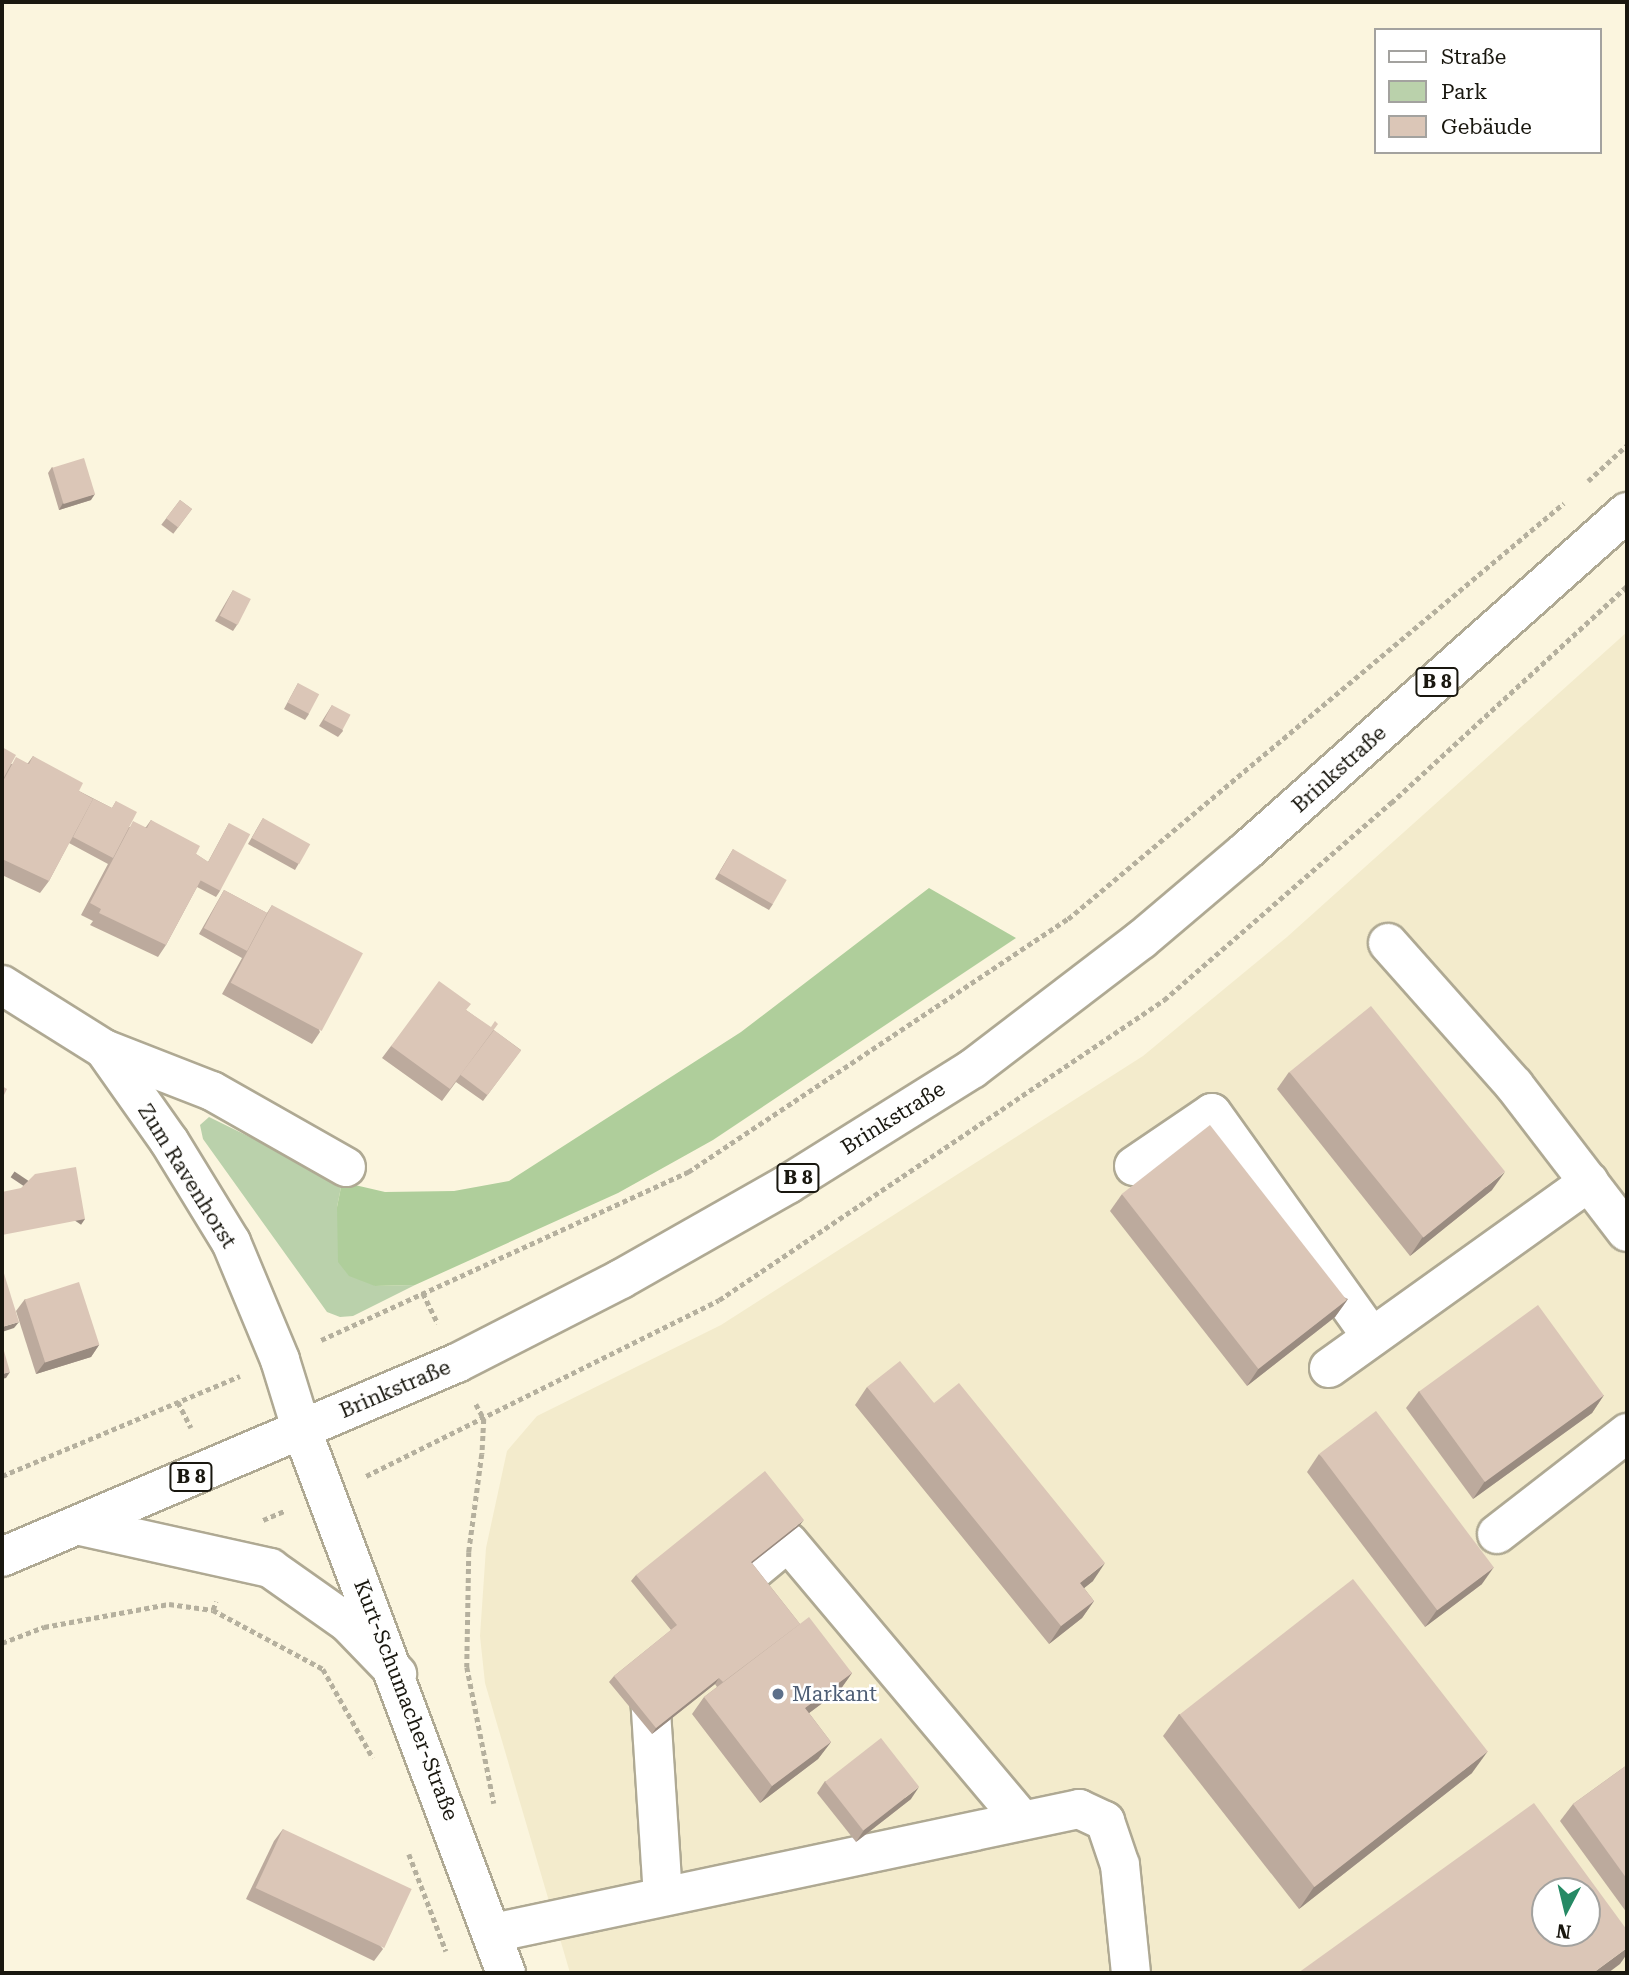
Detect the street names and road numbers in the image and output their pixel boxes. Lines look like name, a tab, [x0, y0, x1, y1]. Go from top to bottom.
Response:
road number: B 8	[1414, 666, 1460, 698]
street label: Brinkstraße	[1287, 720, 1391, 818]
street label: Brinkstraße	[836, 1076, 950, 1160]
street label: Zum Ravenhorst	[133, 1099, 241, 1253]
road number: B 8	[775, 1162, 821, 1194]
street label: Brinkstraße	[336, 1354, 454, 1424]
road number: B 8	[168, 1462, 214, 1492]
street label: Kurt-Schumacher-Straße	[348, 1576, 464, 1824]

